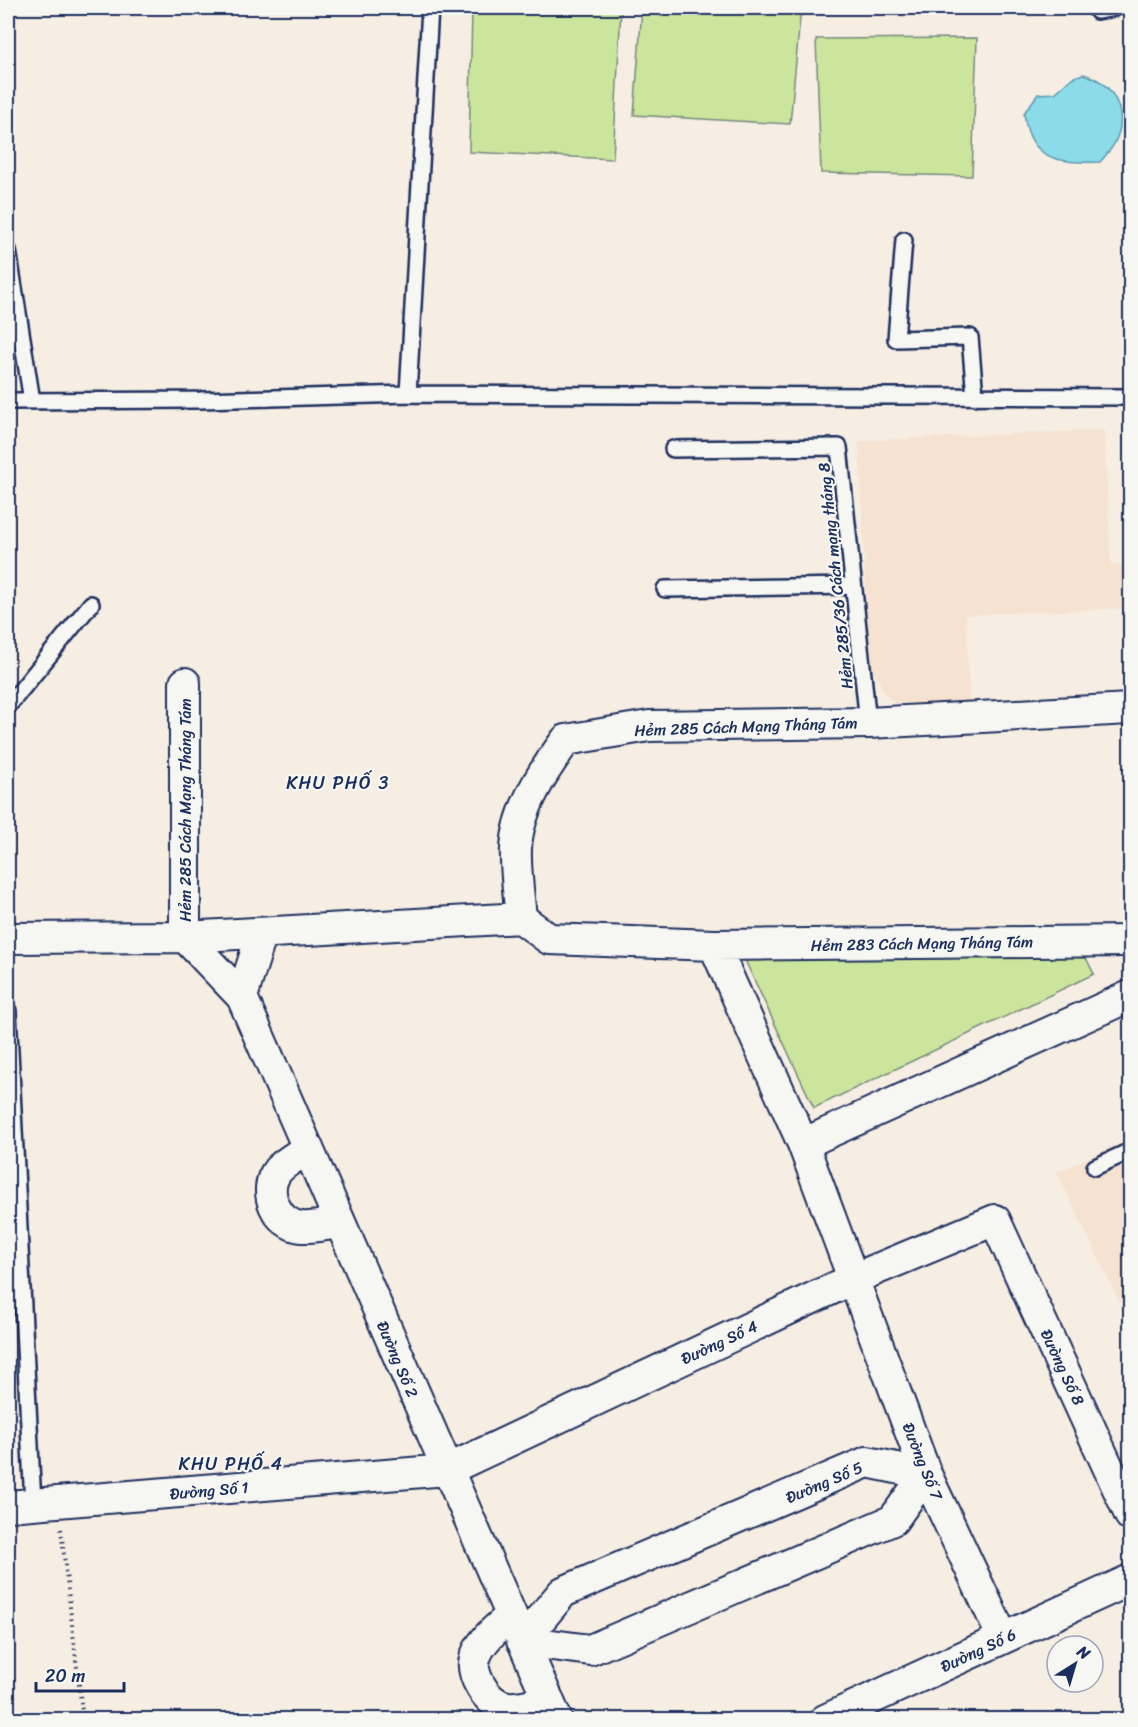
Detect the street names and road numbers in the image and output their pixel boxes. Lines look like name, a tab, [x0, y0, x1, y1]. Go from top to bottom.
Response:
street label: Hẻm 285/36 Cách mạng tháng 8	[809, 461, 862, 691]
street label: Hẻm 285 Cách Mạng Tháng Tám	[171, 698, 200, 922]
street label: Hẻm 285 Cách Mạng Tháng Tám	[634, 708, 858, 745]
street label: Hẻm 283 Cách Mạng Tháng Tám	[811, 927, 1033, 960]
street label: Đường Số 4	[676, 1312, 763, 1373]
street label: Đường Số 2	[368, 1316, 427, 1402]
street label: Đường Số 8	[1032, 1324, 1093, 1411]
street label: Đường Số 7	[894, 1418, 952, 1505]
street label: Đường Số 5	[781, 1453, 868, 1512]
street label: Đường Số 1	[168, 1473, 250, 1508]
street label: Đường Số 6	[935, 1620, 1021, 1681]

